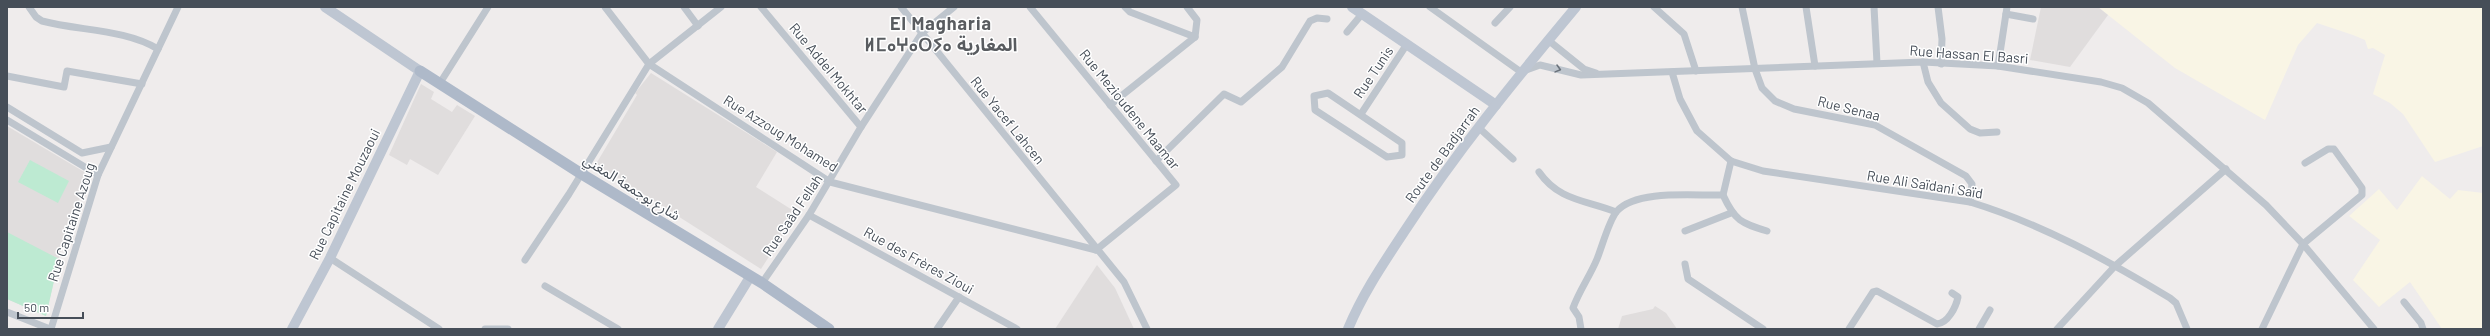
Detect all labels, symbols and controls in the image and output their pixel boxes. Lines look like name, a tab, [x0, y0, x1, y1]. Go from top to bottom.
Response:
district label: El Magharia ⵍⵎⴰⵖⴰⵔⵢⴰ المغارية	[865, 12, 1018, 56]
street label: Rue Addel Mokhtar	[786, 19, 872, 117]
street label: Rue Hassan El Basri	[1909, 41, 2029, 67]
street label: Rue Tunis	[1349, 43, 1397, 101]
street label: Rue Mezioudene Maamar	[1076, 45, 1184, 173]
one-way arrow	[1554, 64, 1561, 73]
street label: Rue Yacef Lahcen	[967, 73, 1049, 167]
street label: Rue Azzoug Mohamed	[721, 91, 841, 175]
street label: Rue Senaa	[1816, 92, 1882, 124]
street label: Route de Badjarrah	[1401, 102, 1483, 206]
street label: Rue Capitaine Mouzaoui	[305, 126, 383, 262]
street label: شارع بوجمعة المغني	[579, 150, 684, 226]
street label: Rue Capitaine Azoug	[44, 160, 98, 284]
street label: Rue Ali Saïdani Saïd	[1866, 166, 1984, 202]
street label: Rue Saâd Fellah	[758, 171, 826, 259]
street label: Rue des Frères Zioui	[861, 223, 977, 297]
scale bar	[18, 294, 83, 320]
text: 50 m	[24, 300, 49, 314]

